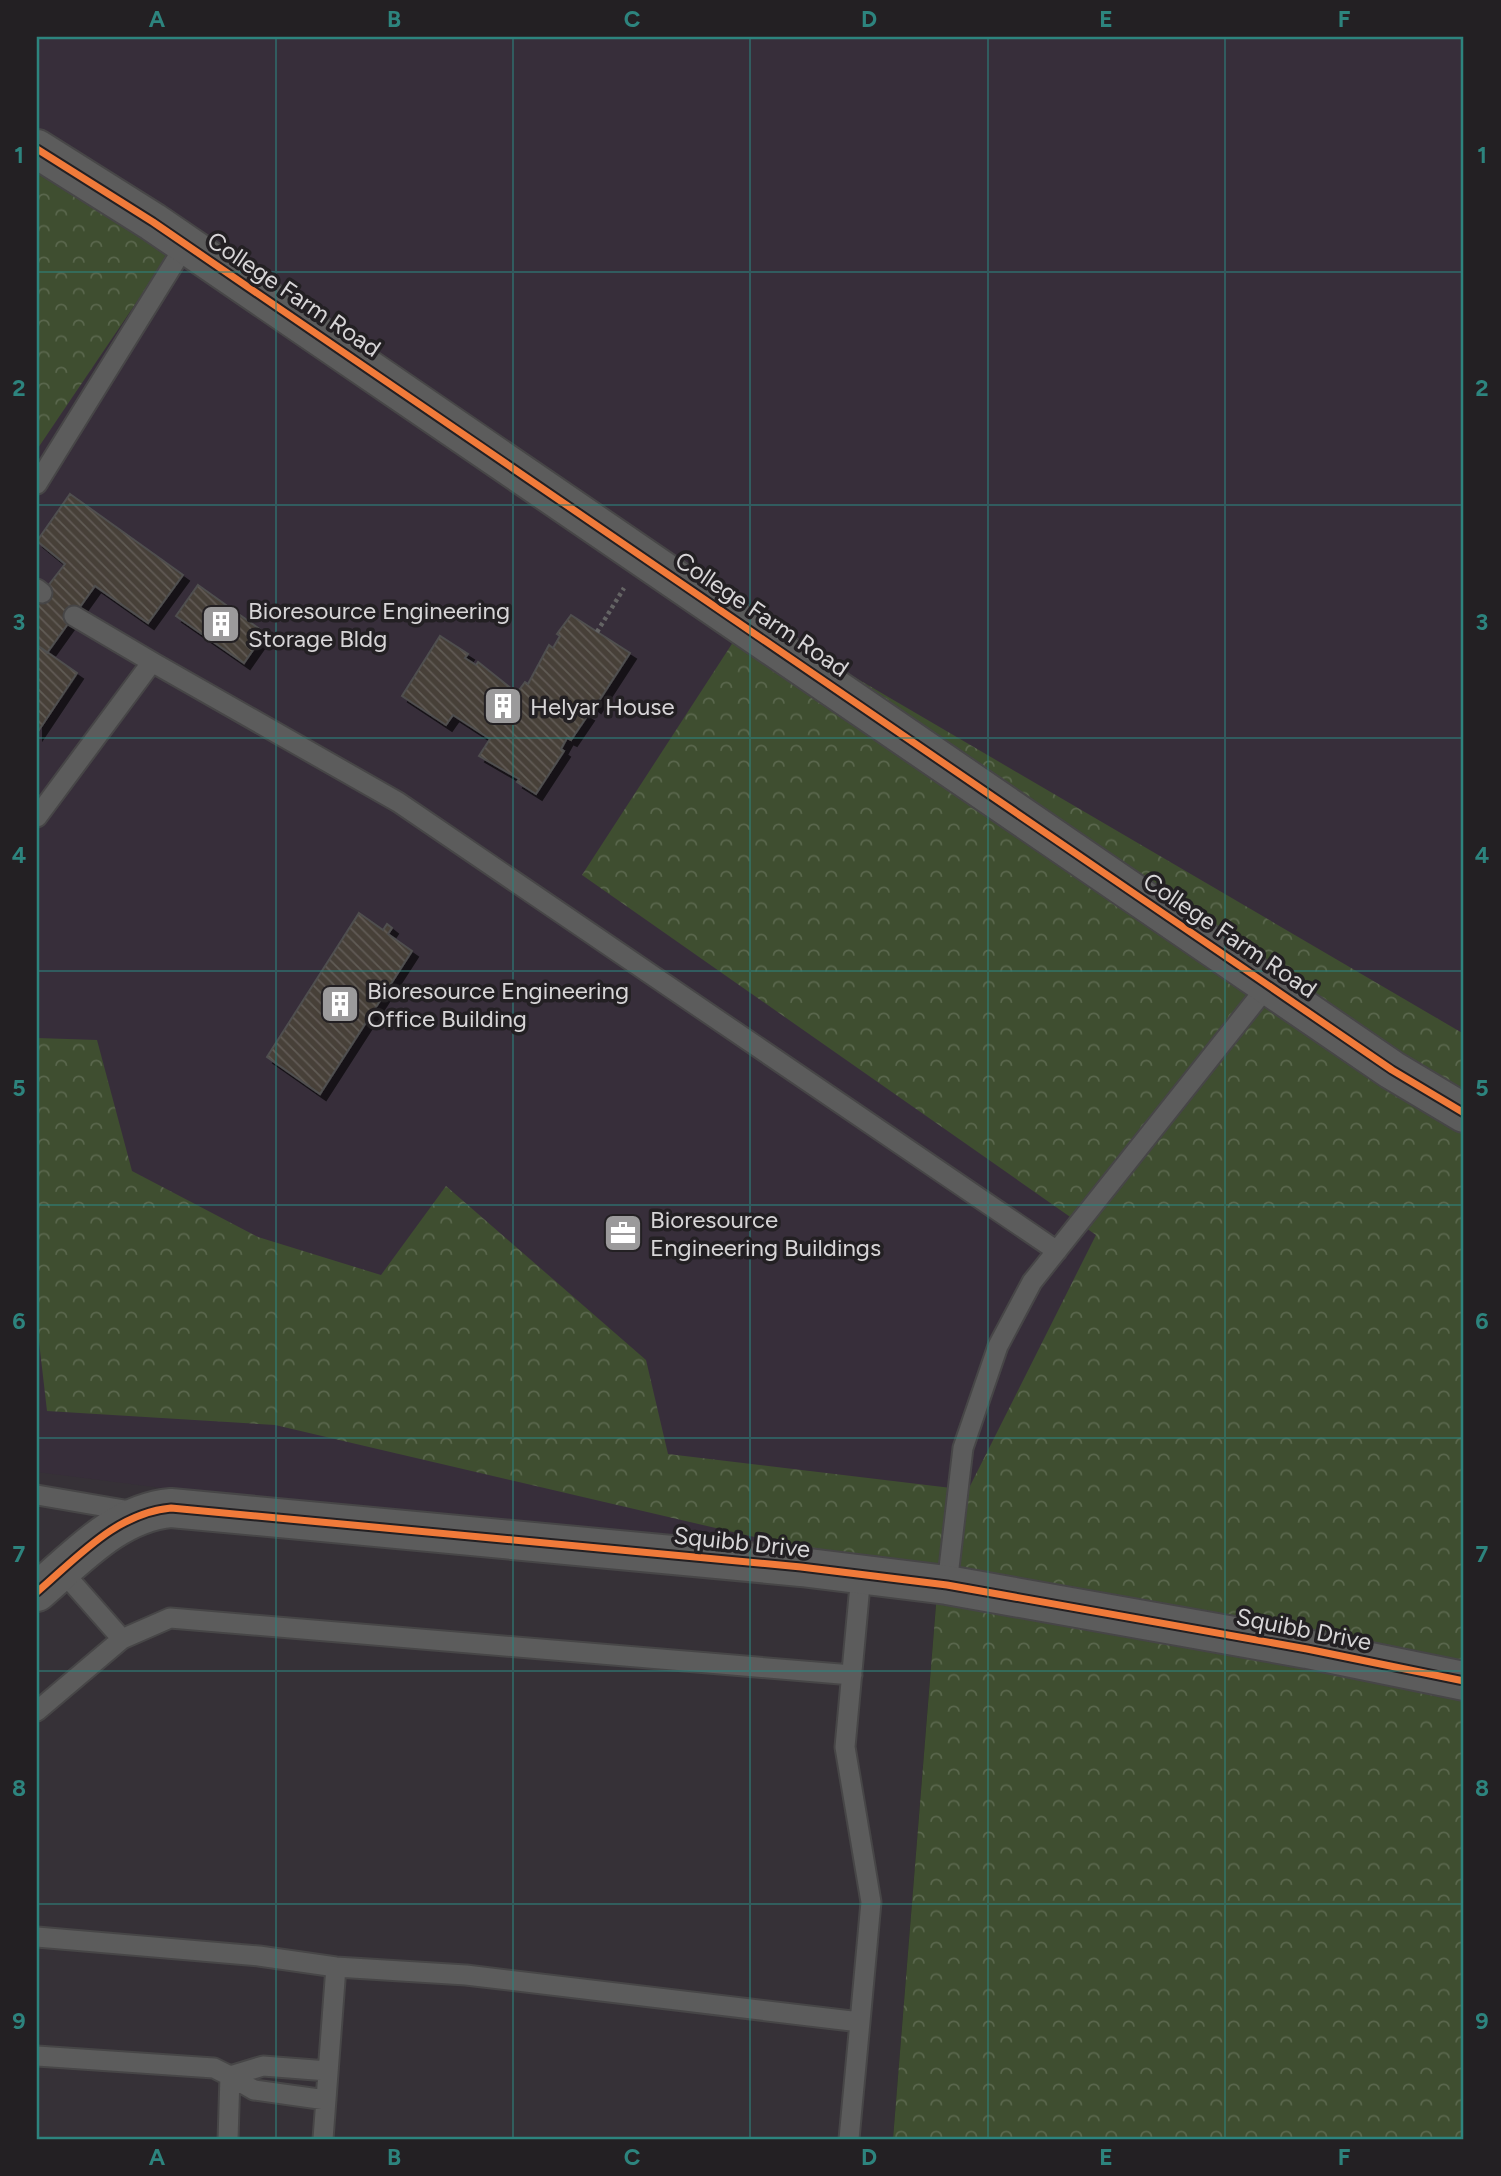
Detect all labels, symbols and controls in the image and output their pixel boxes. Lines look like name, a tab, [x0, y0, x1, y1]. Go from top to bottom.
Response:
text: A	[149, 5, 166, 33]
text: B	[387, 5, 401, 33]
text: C	[624, 5, 641, 33]
text: D	[861, 5, 877, 33]
text: E	[1099, 5, 1113, 33]
text: F	[1338, 5, 1351, 33]
text: 1	[14, 141, 24, 169]
text: 1	[1477, 141, 1487, 169]
street label: College Farm Road	[202, 225, 386, 363]
text: 2	[12, 374, 26, 402]
text: 2	[1475, 374, 1489, 402]
street label: College Farm Road	[670, 545, 854, 683]
place label: Bioresource Engineering Storage Bldg	[248, 596, 510, 653]
building icon: Bioresource Engineering Storage Bldg	[200, 603, 242, 645]
text: 3	[13, 608, 25, 636]
text: 3	[1476, 608, 1488, 636]
building icon: Helyar House	[482, 685, 524, 727]
place label: Helyar House	[530, 692, 675, 721]
text: 4	[12, 841, 26, 869]
text: 4	[1475, 841, 1489, 869]
street label: College Farm Road	[1138, 866, 1322, 1004]
place label: Bioresource Engineering Office Building	[367, 976, 629, 1033]
building icon: Bioresource Engineering Office Building	[319, 983, 361, 1025]
text: 5	[12, 1074, 26, 1102]
text: 5	[1475, 1074, 1489, 1102]
place label: Bioresource Engineering Buildings	[650, 1205, 881, 1262]
office icon: Bioresource Engineering Buildings	[602, 1212, 644, 1254]
text: 6	[12, 1307, 26, 1335]
text: 6	[1475, 1307, 1489, 1335]
street label: Squibb Drive	[672, 1520, 812, 1564]
text: 7	[13, 1540, 26, 1568]
text: 7	[1476, 1540, 1489, 1568]
street label: Squibb Drive	[1234, 1602, 1374, 1656]
text: 8	[12, 1774, 26, 1802]
text: 8	[1475, 1774, 1489, 1802]
text: 9	[12, 2007, 26, 2035]
text: 9	[1475, 2007, 1489, 2035]
text: A	[149, 2143, 166, 2171]
text: B	[387, 2143, 401, 2171]
text: C	[624, 2143, 641, 2171]
text: D	[861, 2143, 877, 2171]
text: E	[1099, 2143, 1113, 2171]
text: F	[1338, 2143, 1351, 2171]

